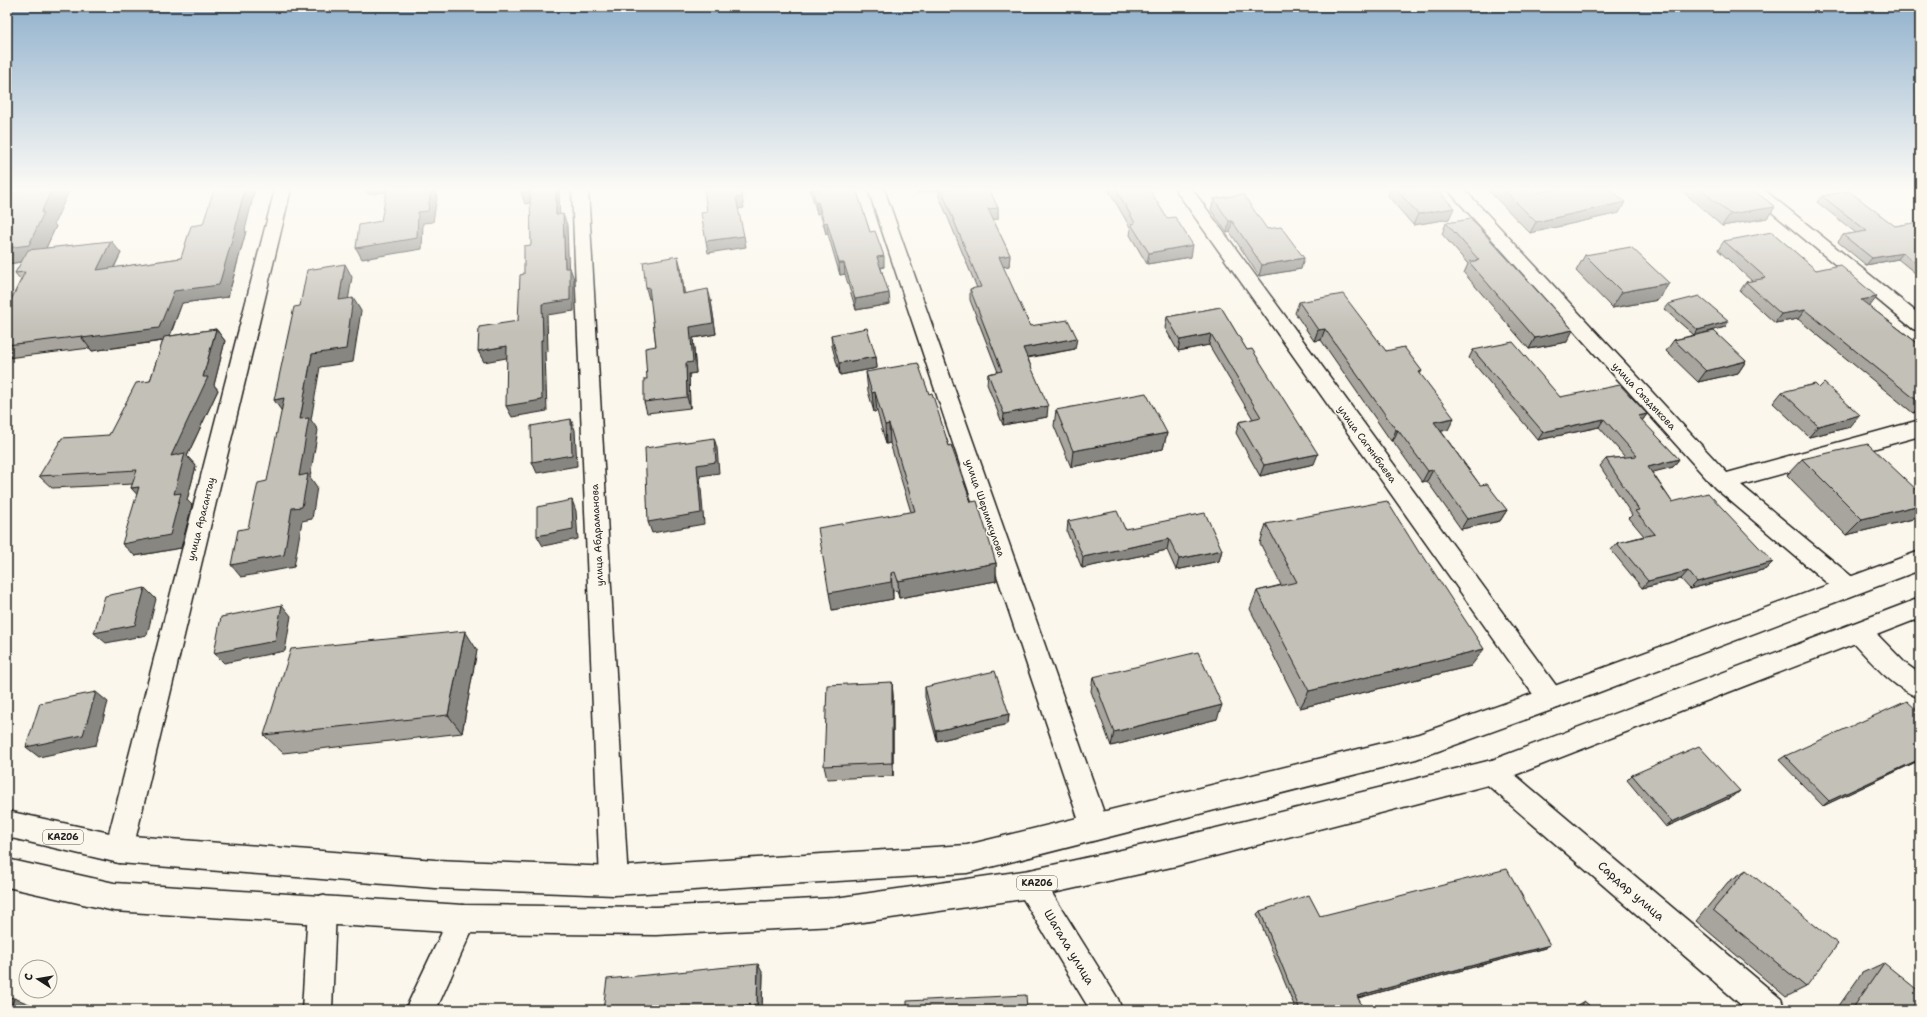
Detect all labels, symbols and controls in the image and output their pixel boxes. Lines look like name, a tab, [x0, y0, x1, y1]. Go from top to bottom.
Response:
street label: улица Сыздыкова	[1609, 359, 1679, 433]
street label: улица Сагынбаева	[1334, 403, 1400, 486]
street label: улица Шеримкулова	[962, 457, 1008, 559]
street label: улица Арасантау	[184, 475, 218, 562]
street label: улица Абдраманова	[588, 483, 606, 586]
road number: KАZ06	[43, 830, 83, 844]
street label: Сардар улица	[1594, 858, 1668, 925]
road number: KАZ06	[1017, 876, 1057, 890]
street label: Шагала улица	[1040, 906, 1098, 988]
north arrow	[18, 959, 58, 999]
text: С	[21, 972, 37, 982]

